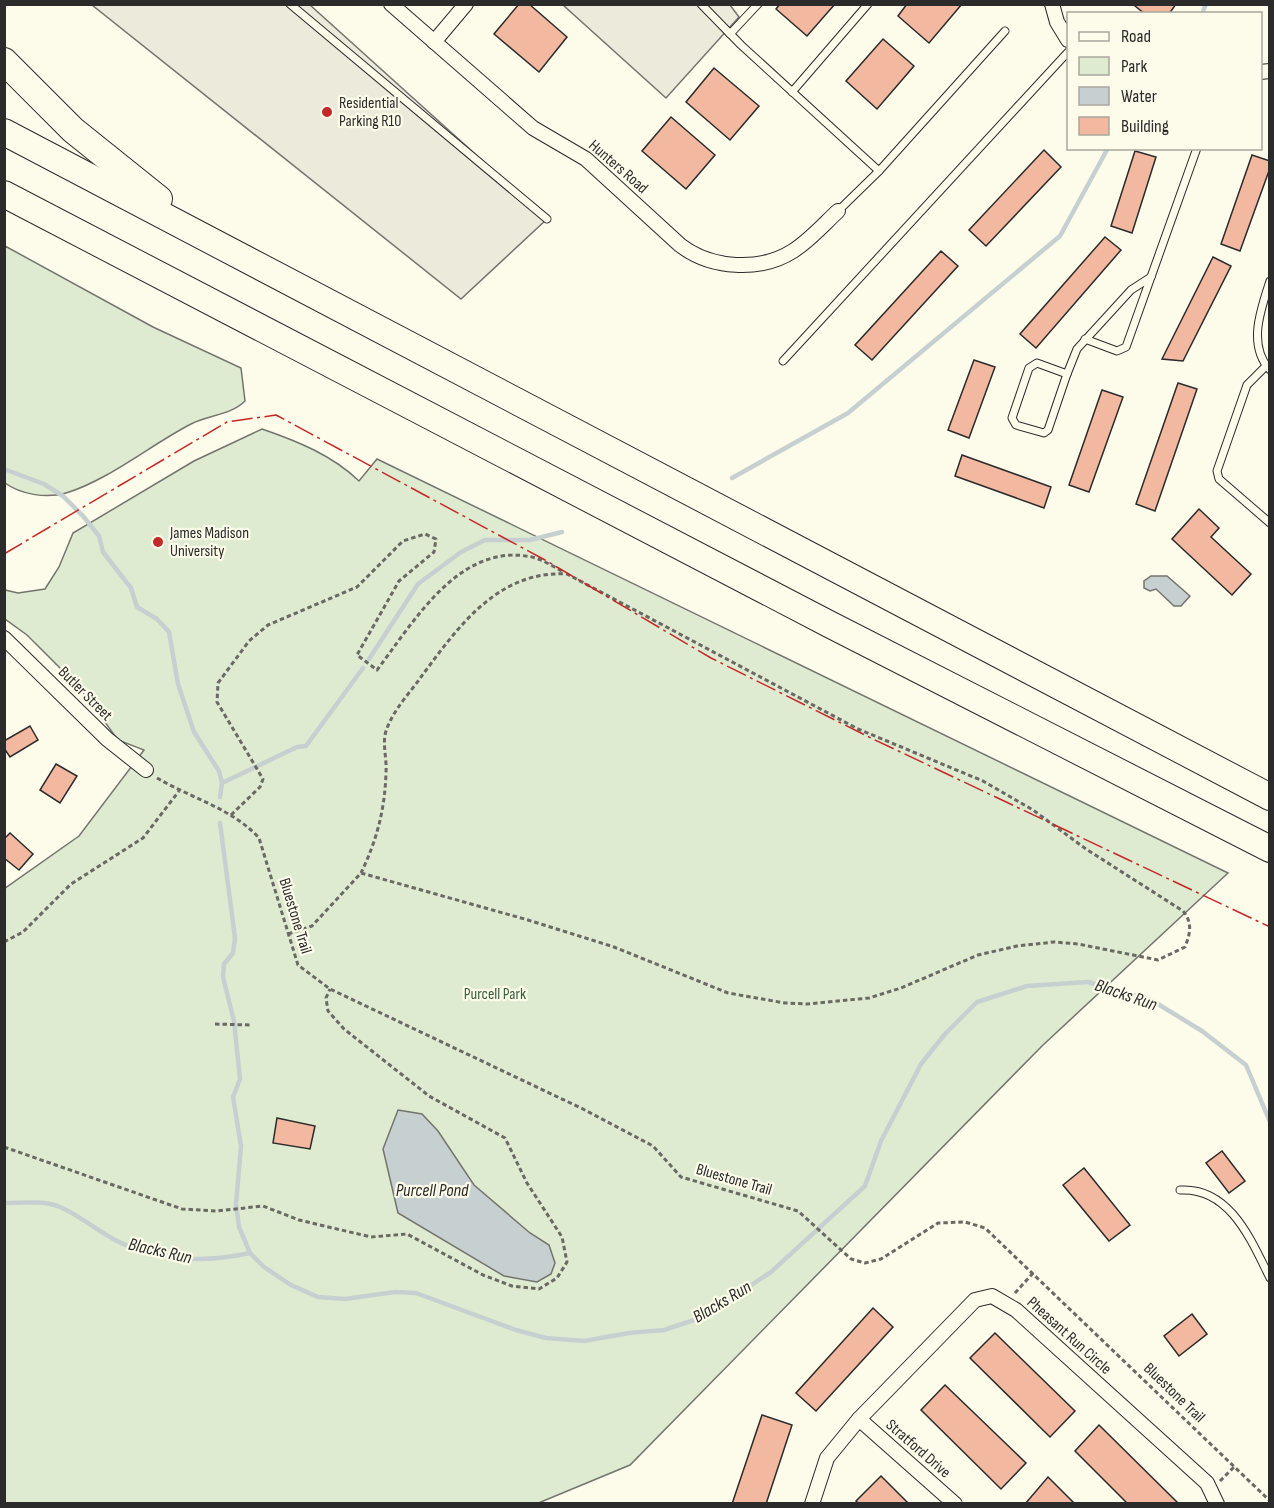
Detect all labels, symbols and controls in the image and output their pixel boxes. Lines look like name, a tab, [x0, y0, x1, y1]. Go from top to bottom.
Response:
legend	[1067, 12, 1262, 150]
text: Road	[1121, 26, 1151, 47]
text: Park	[1121, 56, 1147, 77]
text: Water	[1121, 86, 1157, 107]
place label: Residential Parking R10	[339, 94, 401, 131]
marker: Residential Parking R10	[320, 105, 334, 119]
text: Building	[1121, 116, 1169, 137]
street label: Hunters Road	[584, 136, 652, 198]
place label: James Madison University	[169, 524, 249, 561]
marker: James Madison University	[151, 535, 165, 549]
street label: Butler Street	[54, 663, 116, 725]
street label: Bluestone Trail	[275, 876, 315, 956]
water label: Blacks Run	[1092, 975, 1160, 1016]
park label: Purcell Park	[464, 985, 526, 1004]
street label: Bluestone Trail	[694, 1160, 774, 1200]
water label: Purcell Pond	[396, 1180, 469, 1201]
water label: Blacks Run	[126, 1234, 194, 1269]
water label: Blacks Run	[689, 1276, 755, 1328]
street label: Pheasant Run Circle	[1023, 1293, 1115, 1379]
street label: Bluestone Trail	[1139, 1359, 1209, 1427]
street label: Stratford Drive	[882, 1416, 954, 1482]

